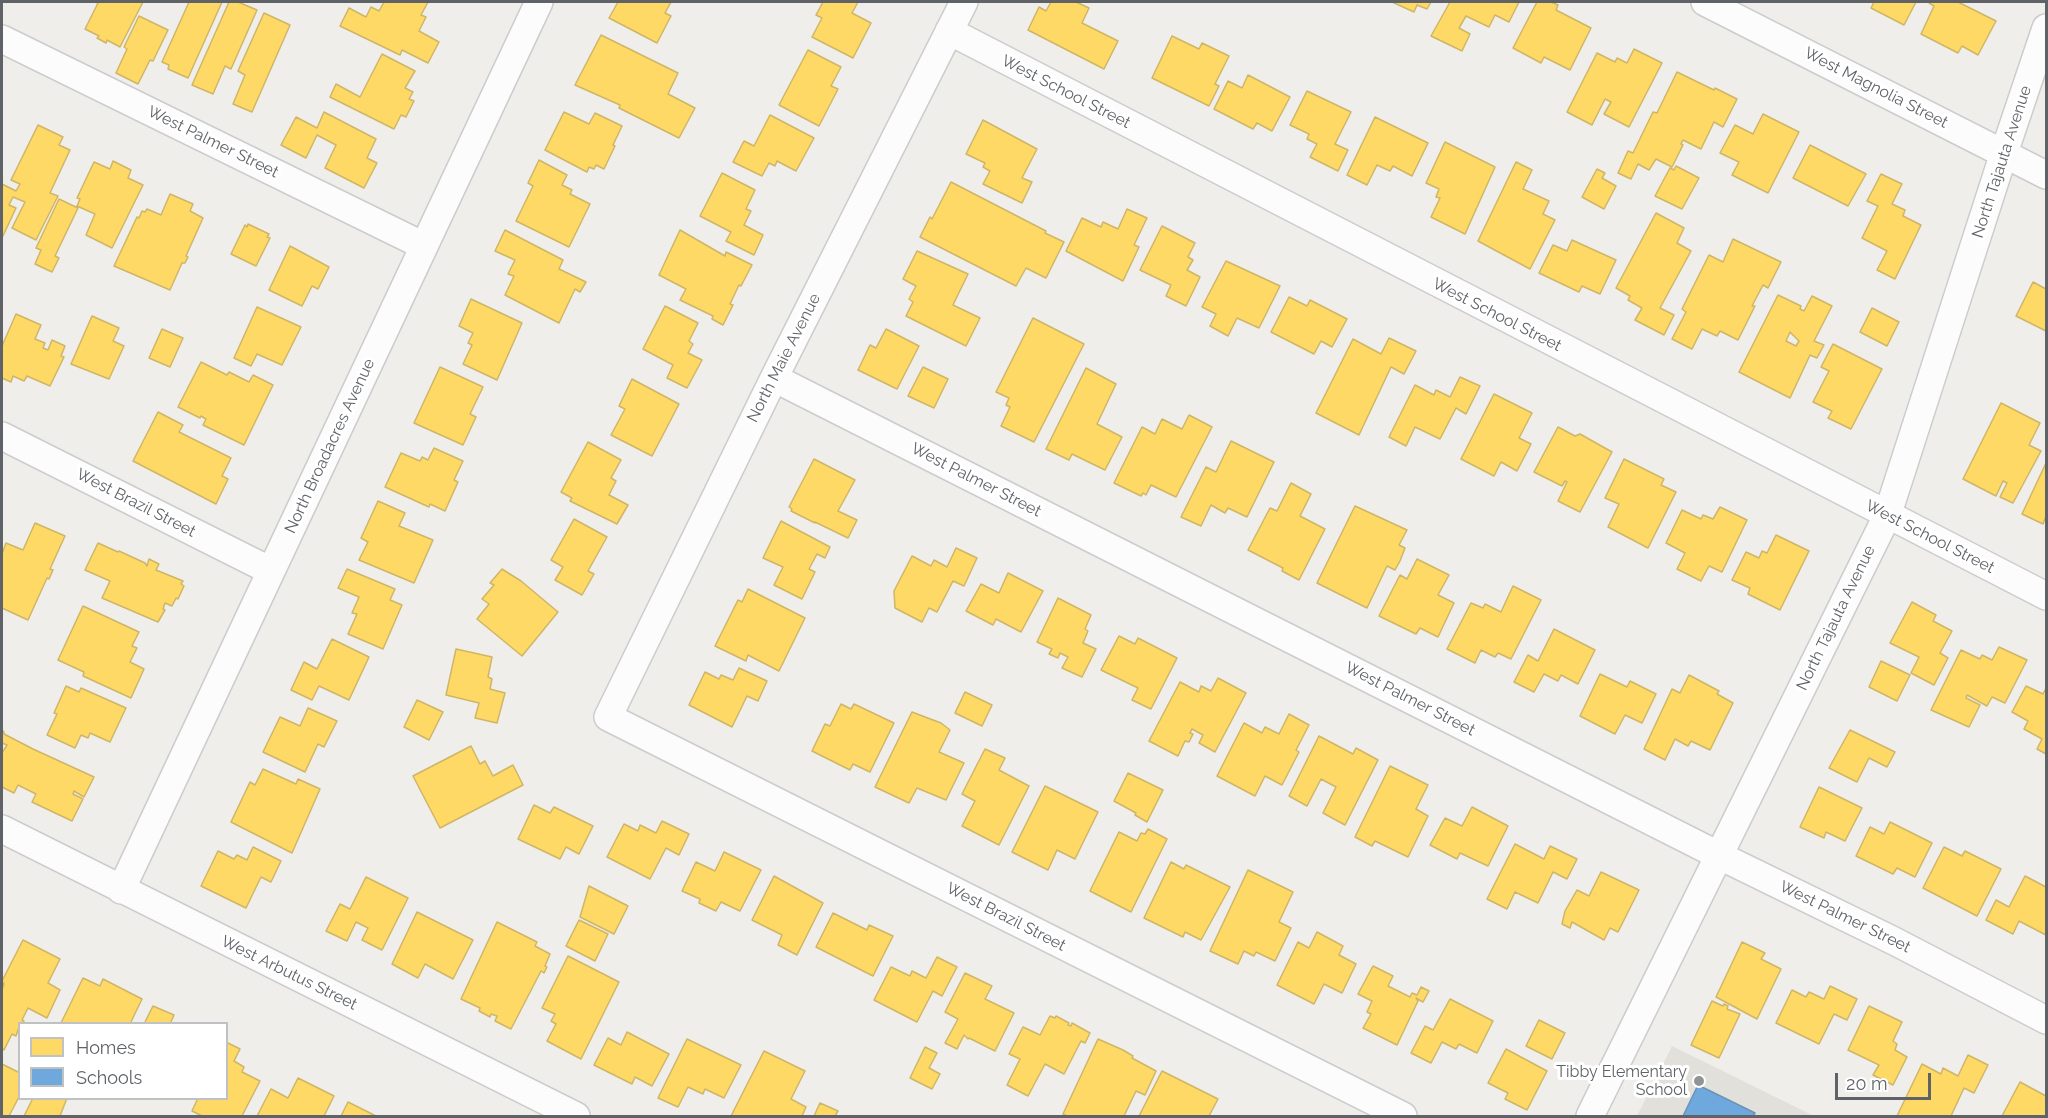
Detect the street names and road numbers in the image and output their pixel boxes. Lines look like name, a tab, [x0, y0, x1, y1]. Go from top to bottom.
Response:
street label: West Magnolia Street	[1801, 43, 1951, 133]
street label: West School Street	[998, 51, 1134, 133]
street label: North Tajauta Avenue	[1968, 83, 2036, 241]
street label: West Palmer Street	[144, 102, 282, 182]
street label: West School Street	[1429, 274, 1565, 356]
street label: North Maie Avenue	[743, 290, 825, 426]
street label: North Broadacres Avenue	[281, 356, 379, 536]
street label: West Palmer Street	[908, 439, 1044, 521]
street label: West Brazil Street	[73, 465, 199, 541]
street label: West School Street	[1862, 496, 1998, 578]
street label: North Tajauta Avenue	[1793, 542, 1879, 694]
street label: West Palmer Street	[1342, 658, 1478, 740]
street label: West Palmer Street	[1776, 877, 1914, 957]
street label: West Brazil Street	[943, 879, 1069, 955]
street label: West Arbutus Street	[218, 932, 360, 1014]

